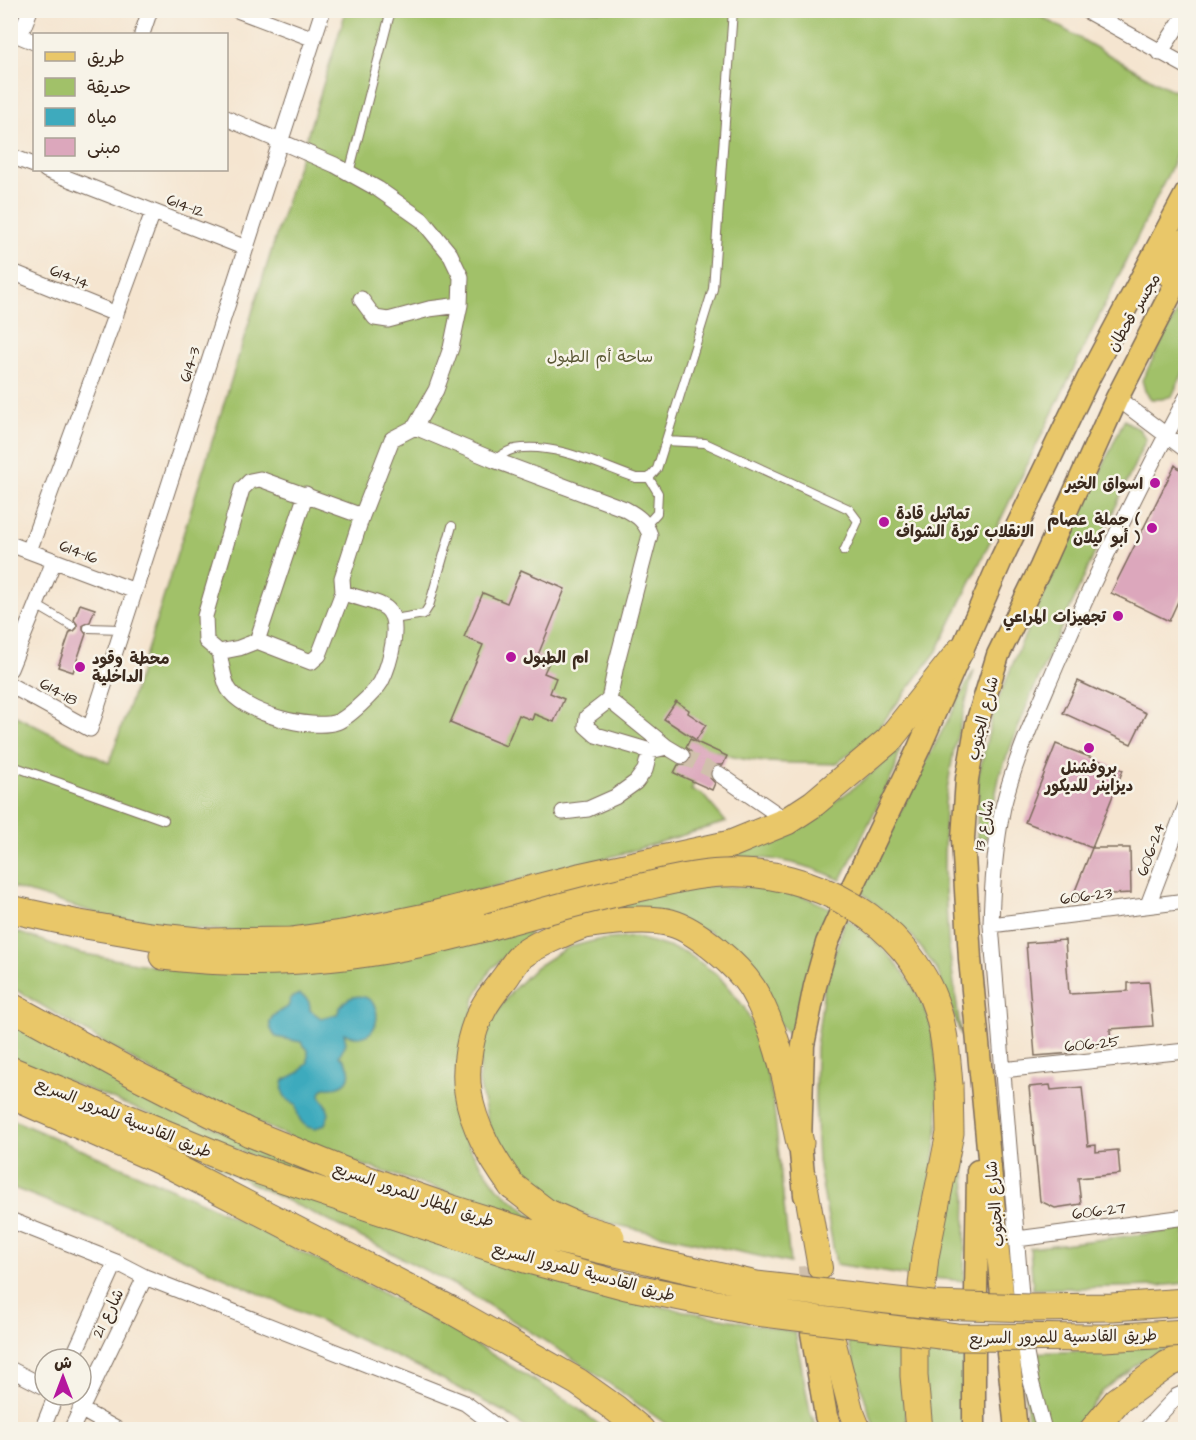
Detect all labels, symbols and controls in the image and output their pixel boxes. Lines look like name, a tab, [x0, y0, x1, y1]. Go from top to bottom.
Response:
legend	[33, 33, 228, 171]
text: طريق	[87, 45, 125, 70]
text: حديقة	[87, 75, 131, 100]
text: مياه	[87, 105, 117, 130]
text: مبنى	[87, 135, 121, 160]
street label: 614-12	[163, 189, 208, 223]
street label: 614-14	[47, 259, 93, 295]
street label: مجسر قحطان	[1102, 269, 1166, 356]
street label: 614-3	[174, 344, 206, 385]
park label: ساحة أم الطبول	[547, 346, 653, 369]
place label: اسواق الخير	[1063, 473, 1143, 495]
marker: اسواق الخير	[1148, 476, 1162, 490]
place label: تماثيل قادة الانقلاب ثورة الشواف	[896, 503, 1034, 543]
place label: جملة عصام ( أبو كيلان )	[1047, 509, 1140, 549]
marker: تماثيل قادة الانقلاب ثورة الشواف	[877, 515, 891, 529]
marker: جملة عصام ( أبو كيلان )	[1145, 521, 1159, 535]
street label: 614-16	[56, 534, 101, 569]
place label: تجهيزات المراعي	[1003, 606, 1107, 631]
marker: تجهيزات المراعي	[1111, 609, 1125, 623]
place label: ام الطبول	[523, 647, 588, 670]
place label: محطة وقود الداخلية	[92, 648, 170, 688]
marker: ام الطبول	[504, 650, 518, 664]
marker: محطة وقود الداخلية	[73, 660, 87, 674]
street label: 614-18	[36, 672, 81, 711]
street label: شارع الجنوب	[962, 674, 1004, 763]
marker: بروفشنل ديزاينر للديكور	[1082, 741, 1096, 755]
place label: بروفشنل ديزاينر للديكور	[1043, 757, 1133, 797]
street label: شارع 13	[968, 798, 1000, 852]
street label: 606-24	[1131, 820, 1171, 879]
street label: 606-23	[1059, 882, 1113, 910]
street label: 606-25	[1063, 1030, 1122, 1058]
street label: طريق القادسية للمرور السريع	[32, 1072, 215, 1163]
street label: طريق المطار للمرور السريع	[330, 1157, 497, 1233]
street label: شارع الجنوب	[980, 1160, 1010, 1248]
street label: 606-27	[1071, 1197, 1127, 1225]
street label: طريق القادسية للمرور السريع	[490, 1237, 678, 1307]
street label: شارع 21	[87, 1285, 129, 1342]
street label: طريق القادسية للمرور السريع	[969, 1324, 1157, 1350]
north arrow	[33, 1347, 93, 1407]
text: ش	[54, 1352, 72, 1374]

